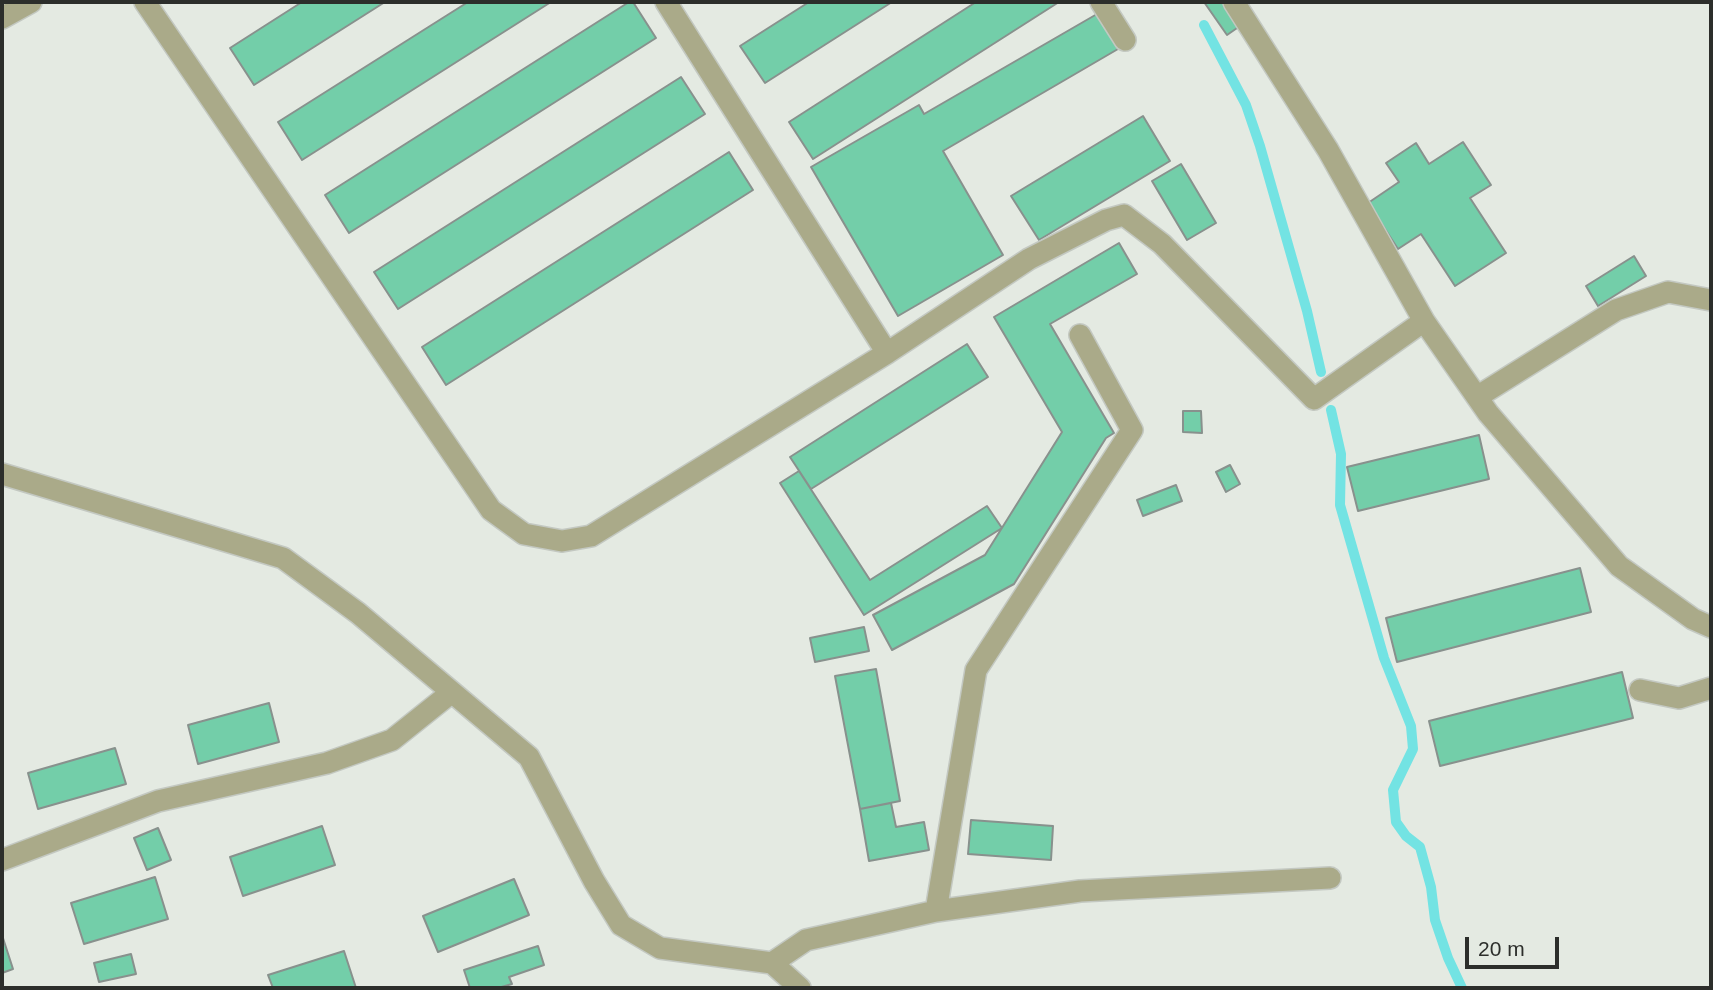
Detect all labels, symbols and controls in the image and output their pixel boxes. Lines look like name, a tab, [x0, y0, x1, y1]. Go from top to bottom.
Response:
scale bar	[1468, 923, 1562, 967]
text: 20 m	[1478, 937, 1525, 960]

